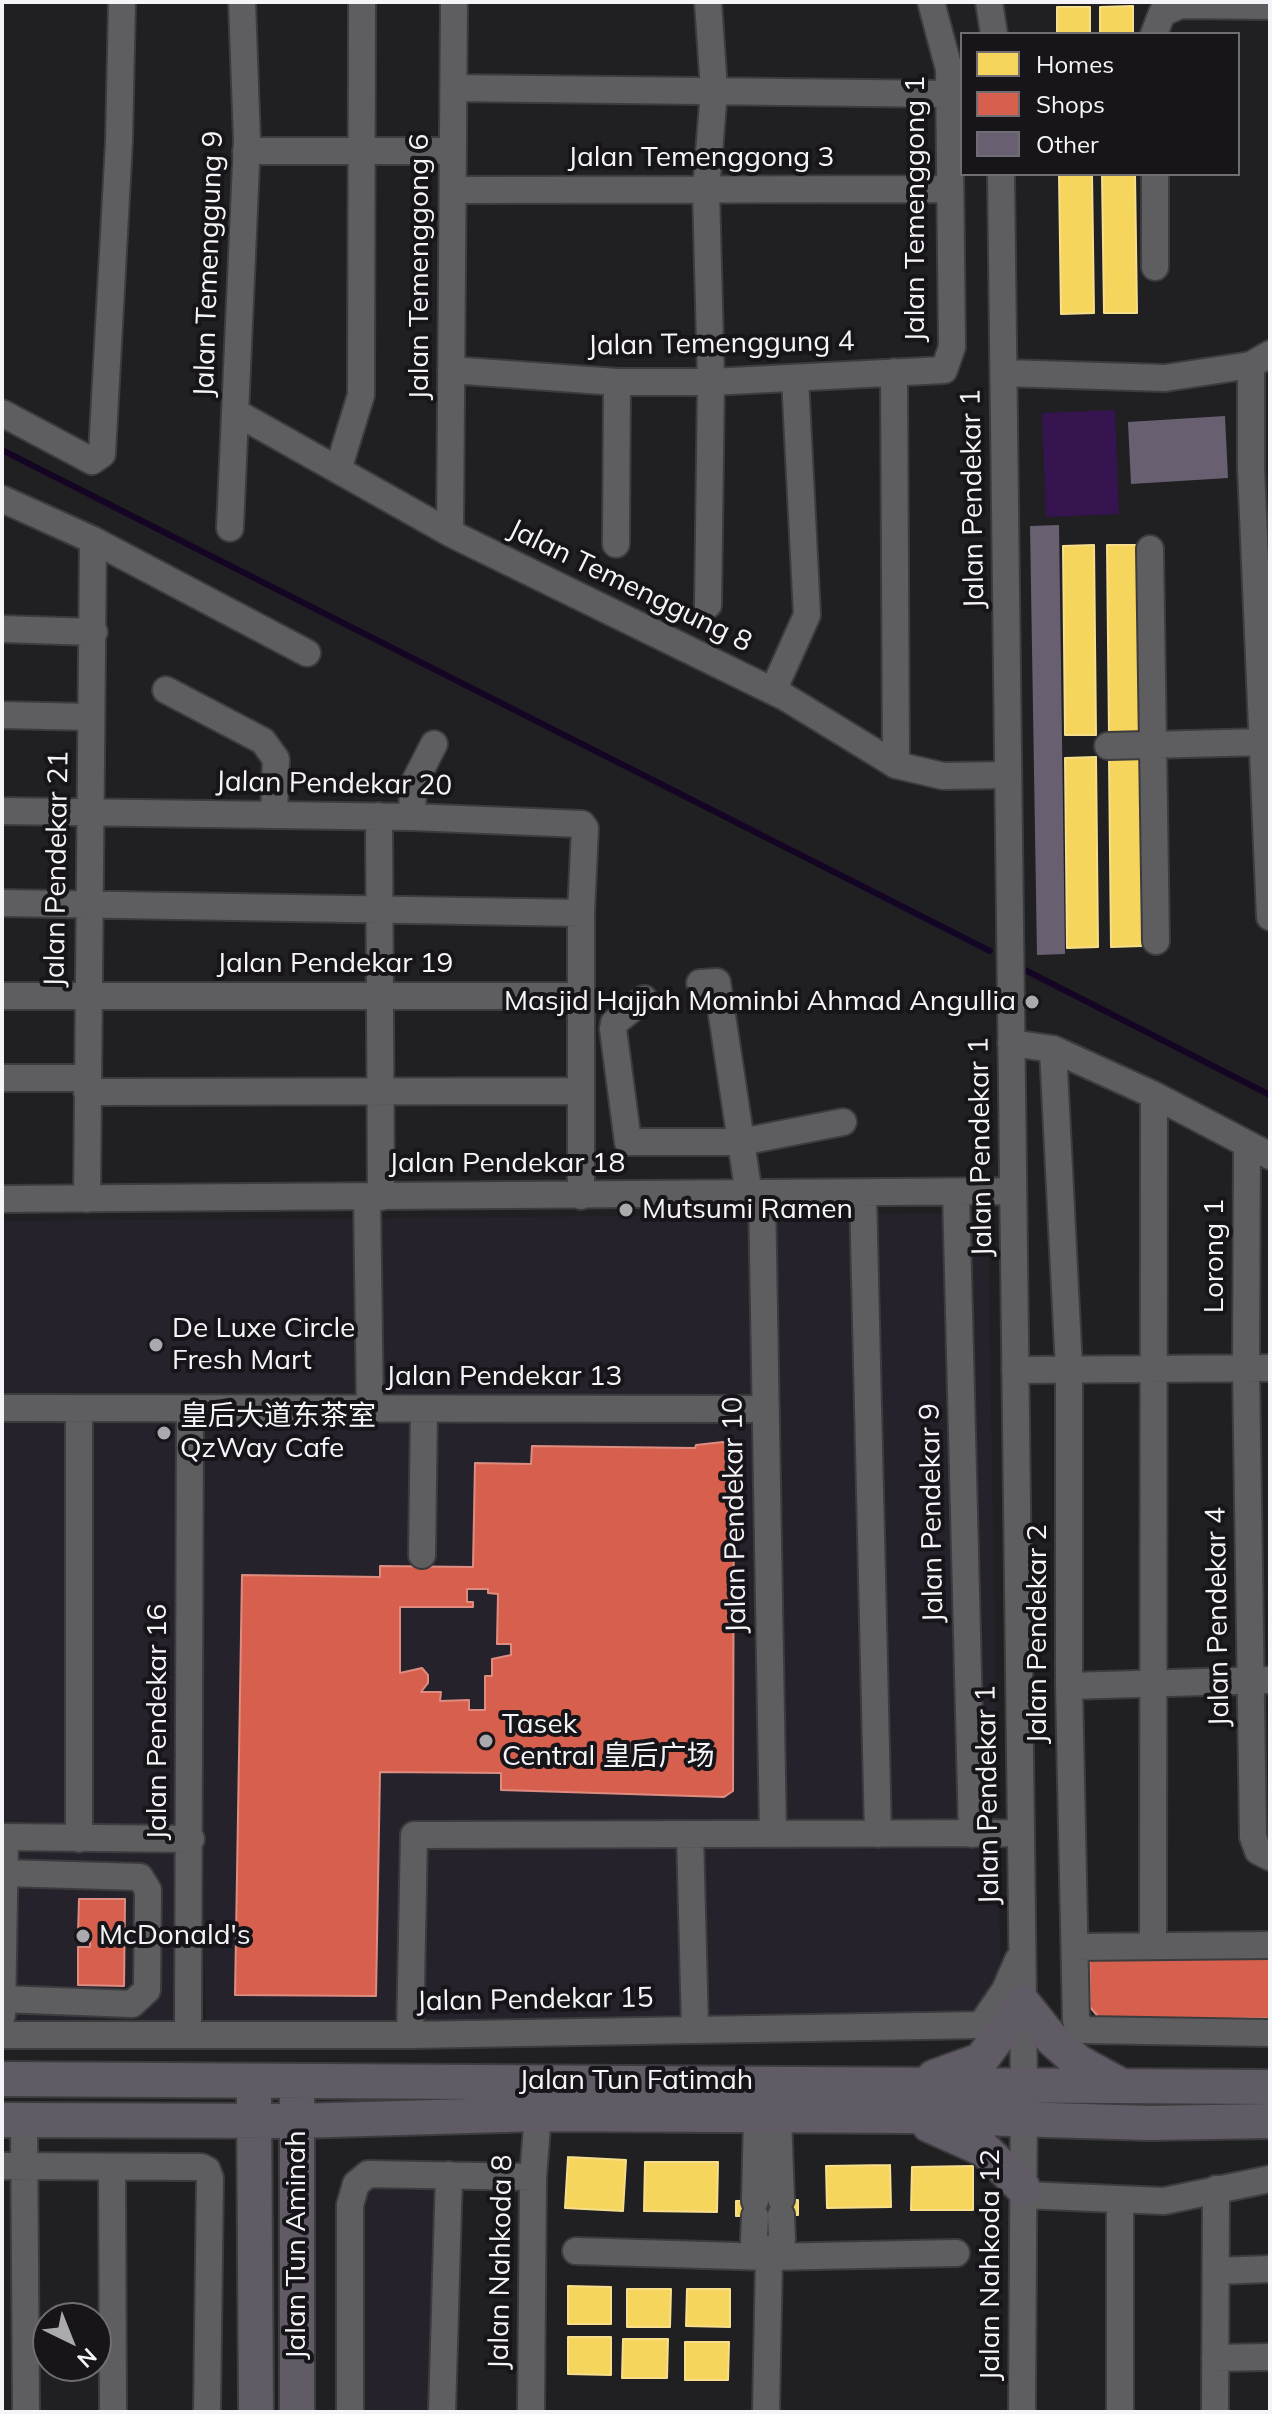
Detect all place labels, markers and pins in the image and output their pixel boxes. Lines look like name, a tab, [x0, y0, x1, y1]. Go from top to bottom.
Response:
place label: Masjid Hajjah Mominbi Ahmad Angullia	[504, 985, 1016, 1019]
marker: Masjid Hajjah Mominbi Ahmad Angullia	[1023, 993, 1041, 1011]
place label: Mutsumi Ramen	[642, 1193, 853, 1227]
marker: Mutsumi Ramen	[617, 1201, 635, 1219]
place label: De Luxe Circle Fresh Mart	[172, 1312, 355, 1378]
marker: De Luxe Circle Fresh Mart	[147, 1336, 165, 1354]
place label: 皇后大道东茶室 QzWay Cafe	[180, 1400, 376, 1466]
marker: 皇后大道东茶室 QzWay Cafe	[155, 1424, 173, 1442]
place label: Tasek Central 皇后广场	[502, 1708, 714, 1774]
marker: Tasek Central 皇后广场	[477, 1732, 495, 1750]
place label: McDonald's	[99, 1919, 251, 1953]
marker: McDonald's	[74, 1927, 92, 1945]

